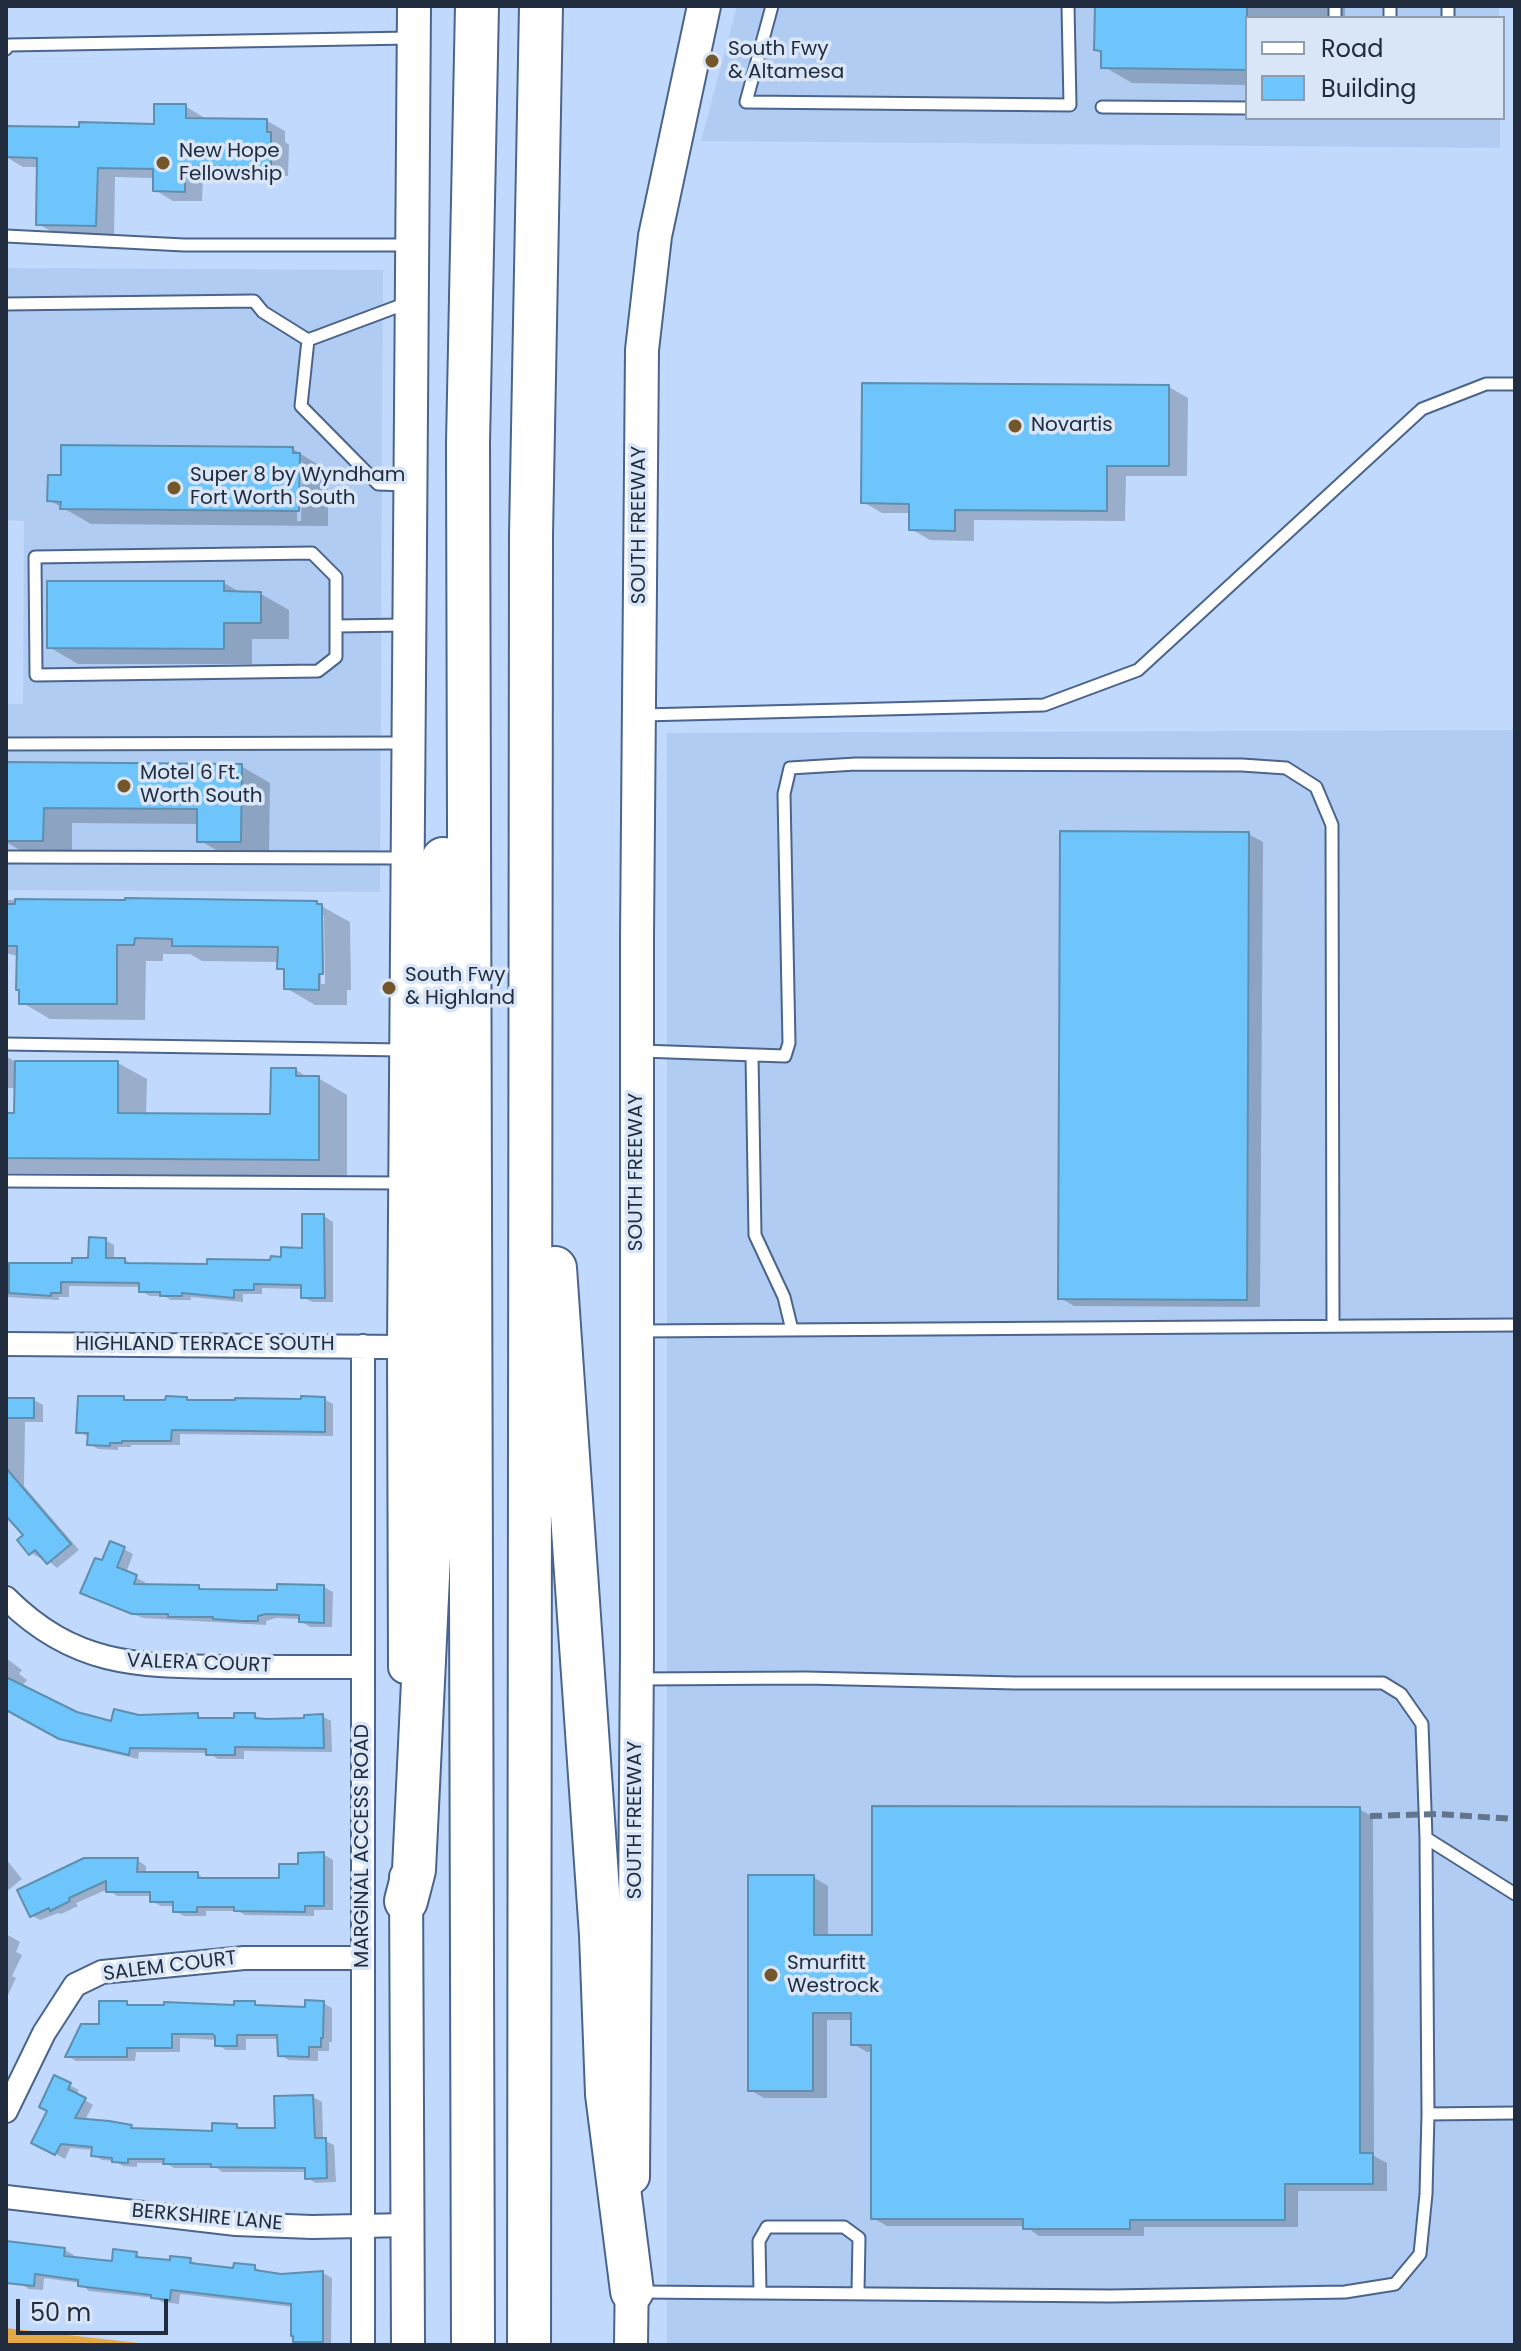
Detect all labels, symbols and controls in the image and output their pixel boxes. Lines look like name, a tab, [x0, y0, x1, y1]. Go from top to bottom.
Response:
legend	[1245, 16, 1505, 120]
text: Road	[1321, 32, 1383, 65]
place label: South Fwy & Altamesa	[728, 38, 844, 85]
marker: South Fwy & Altamesa	[703, 52, 721, 70]
text: Building	[1321, 72, 1417, 105]
place label: New Hope Fellowship	[179, 140, 282, 187]
marker: New Hope Fellowship	[154, 154, 172, 172]
place label: Novartis	[1031, 414, 1113, 438]
marker: Novartis	[1006, 417, 1024, 435]
street label: SOUTH FREEWAY	[628, 446, 652, 604]
place label: Super 8 by Wyndham Fort Worth South	[190, 464, 405, 511]
marker: Super 8 by Wyndham Fort Worth South	[165, 479, 183, 497]
place label: Motel 6 Ft. Worth South	[140, 762, 263, 809]
marker: Motel 6 Ft. Worth South	[115, 777, 133, 795]
place label: South Fwy & Highland	[405, 964, 515, 1011]
marker: South Fwy & Highland	[380, 979, 398, 997]
street label: SOUTH FREEWAY	[625, 1093, 649, 1251]
street label: HIGHLAND TERRACE SOUTH	[75, 1333, 335, 1357]
street label: VALERA COURT	[126, 1649, 272, 1679]
street label: MARGINAL ACCESS ROAD	[351, 1724, 375, 1968]
street label: SOUTH FREEWAY	[624, 1741, 648, 1899]
street label: SALEM COURT	[102, 1947, 238, 1987]
place label: Smurfitt Westrock	[787, 1952, 879, 1999]
marker: Smurfitt Westrock	[762, 1966, 780, 1984]
street label: BERKSHIRE LANE	[131, 2199, 283, 2237]
scale bar	[20, 2283, 172, 2333]
text: 50 m	[30, 2296, 91, 2329]

